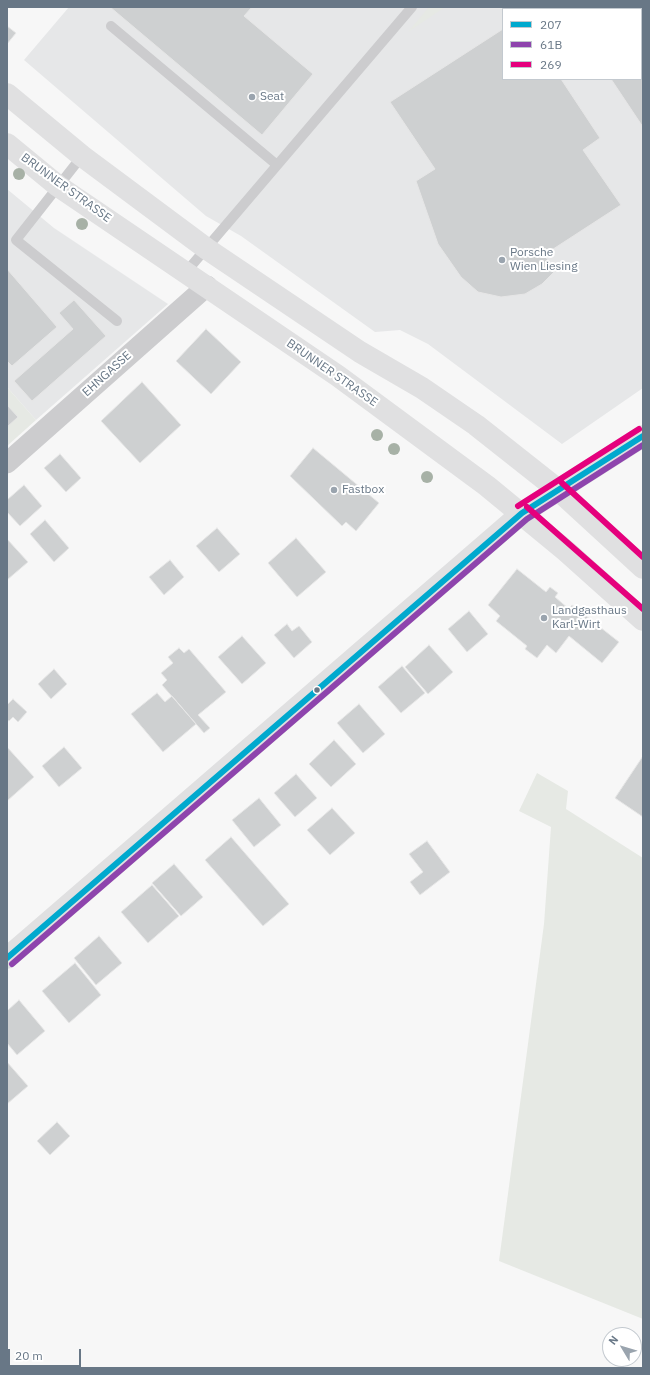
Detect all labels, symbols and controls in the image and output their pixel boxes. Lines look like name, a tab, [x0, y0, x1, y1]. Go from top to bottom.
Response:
legend	[502, 8, 642, 80]
text: 207	[540, 17, 562, 32]
text: 61B	[540, 37, 562, 52]
text: 269	[540, 57, 562, 72]
place label: Seat	[260, 90, 284, 104]
marker: Seat	[247, 92, 257, 102]
street label: BRUNNER STRASSE	[18, 150, 114, 226]
place label: Porsche Wien Liesing	[510, 246, 578, 274]
marker: Porsche Wien Liesing	[497, 255, 507, 265]
street label: BRUNNER STRASSE	[284, 336, 380, 410]
street label: EHNGASSE	[80, 348, 134, 400]
place label: Fastbox	[342, 483, 384, 497]
marker: Fastbox	[329, 485, 339, 495]
place label: Landgasthaus Karl-Wirt	[552, 604, 627, 632]
marker: Landgasthaus Karl-Wirt	[539, 613, 549, 623]
unlabelled marker	[312, 685, 322, 695]
north arrow	[602, 1327, 642, 1367]
text: N	[605, 1333, 621, 1348]
scale bar	[10, 1341, 83, 1367]
text: 20 m	[15, 1348, 43, 1363]

